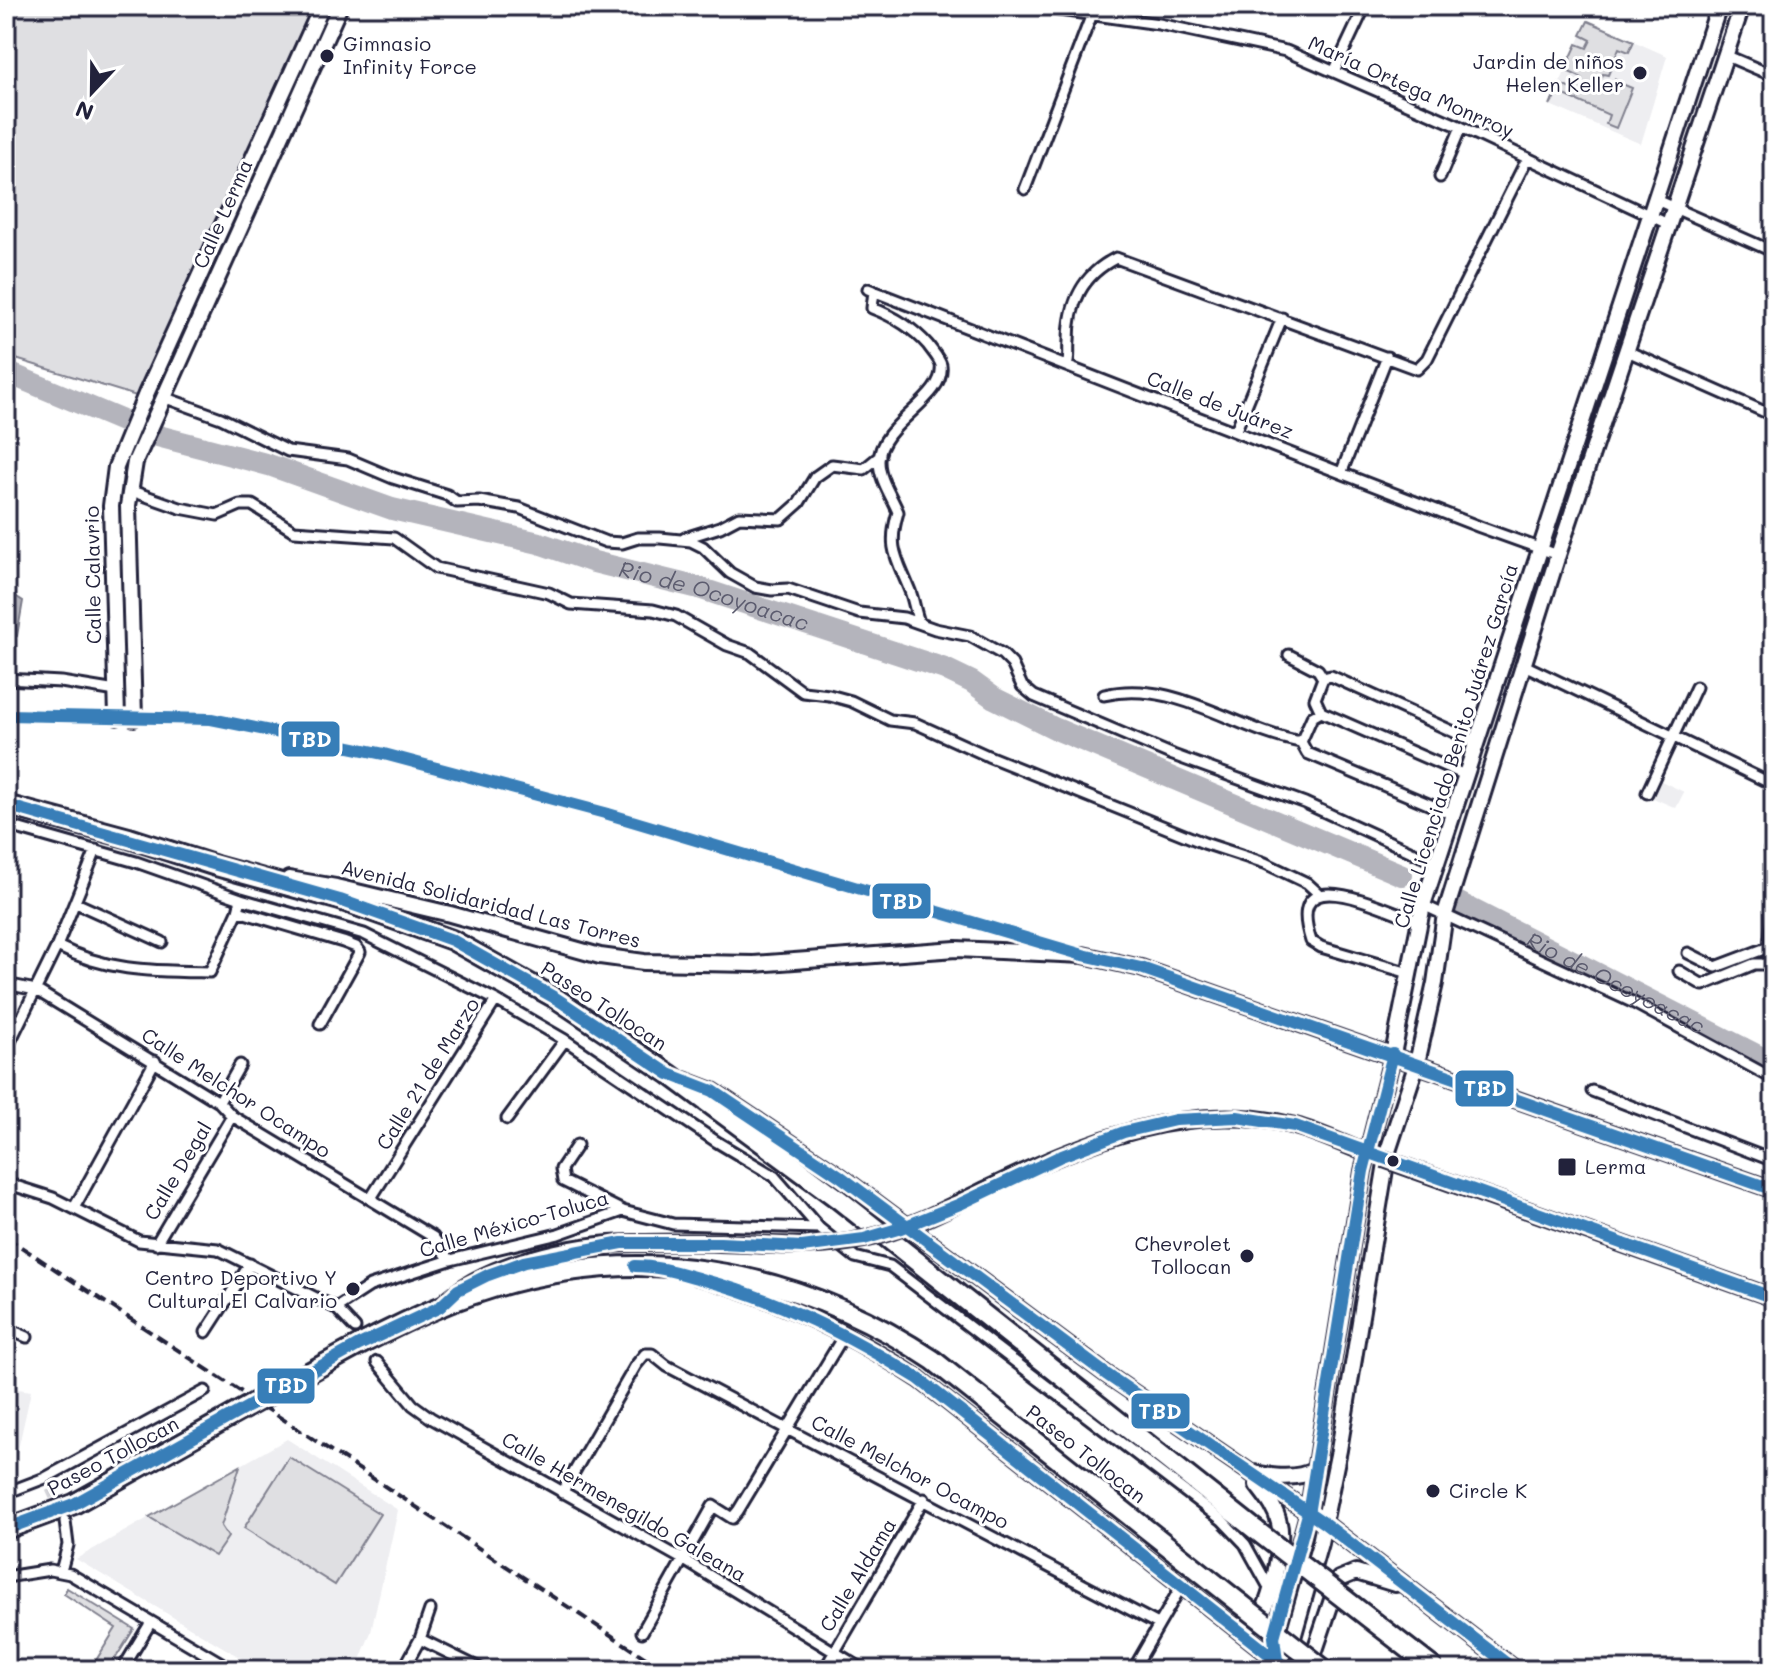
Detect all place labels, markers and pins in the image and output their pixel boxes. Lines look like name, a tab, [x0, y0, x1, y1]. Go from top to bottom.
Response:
place label: Gimnasio Infinity Force	[343, 30, 477, 79]
marker: Gimnasio Infinity Force	[318, 47, 336, 65]
place label: Jardin de niños Helen Keller	[1473, 48, 1624, 97]
marker: Jardin de niños Helen Keller	[1631, 64, 1649, 82]
unlabelled marker	[1385, 1153, 1401, 1169]
place label: Lerma	[1585, 1153, 1646, 1179]
marker: Lerma	[1556, 1156, 1578, 1178]
place label: Chevrolet Tollocan	[1134, 1230, 1231, 1279]
marker: Chevrolet Tollocan	[1238, 1247, 1256, 1265]
place label: Centro Deportivo Y Cultural El Calvario	[145, 1264, 337, 1313]
marker: Centro Deportivo Y Cultural El Calvario	[344, 1280, 362, 1298]
place label: Circle K	[1449, 1477, 1527, 1503]
marker: Circle K	[1424, 1482, 1442, 1500]

